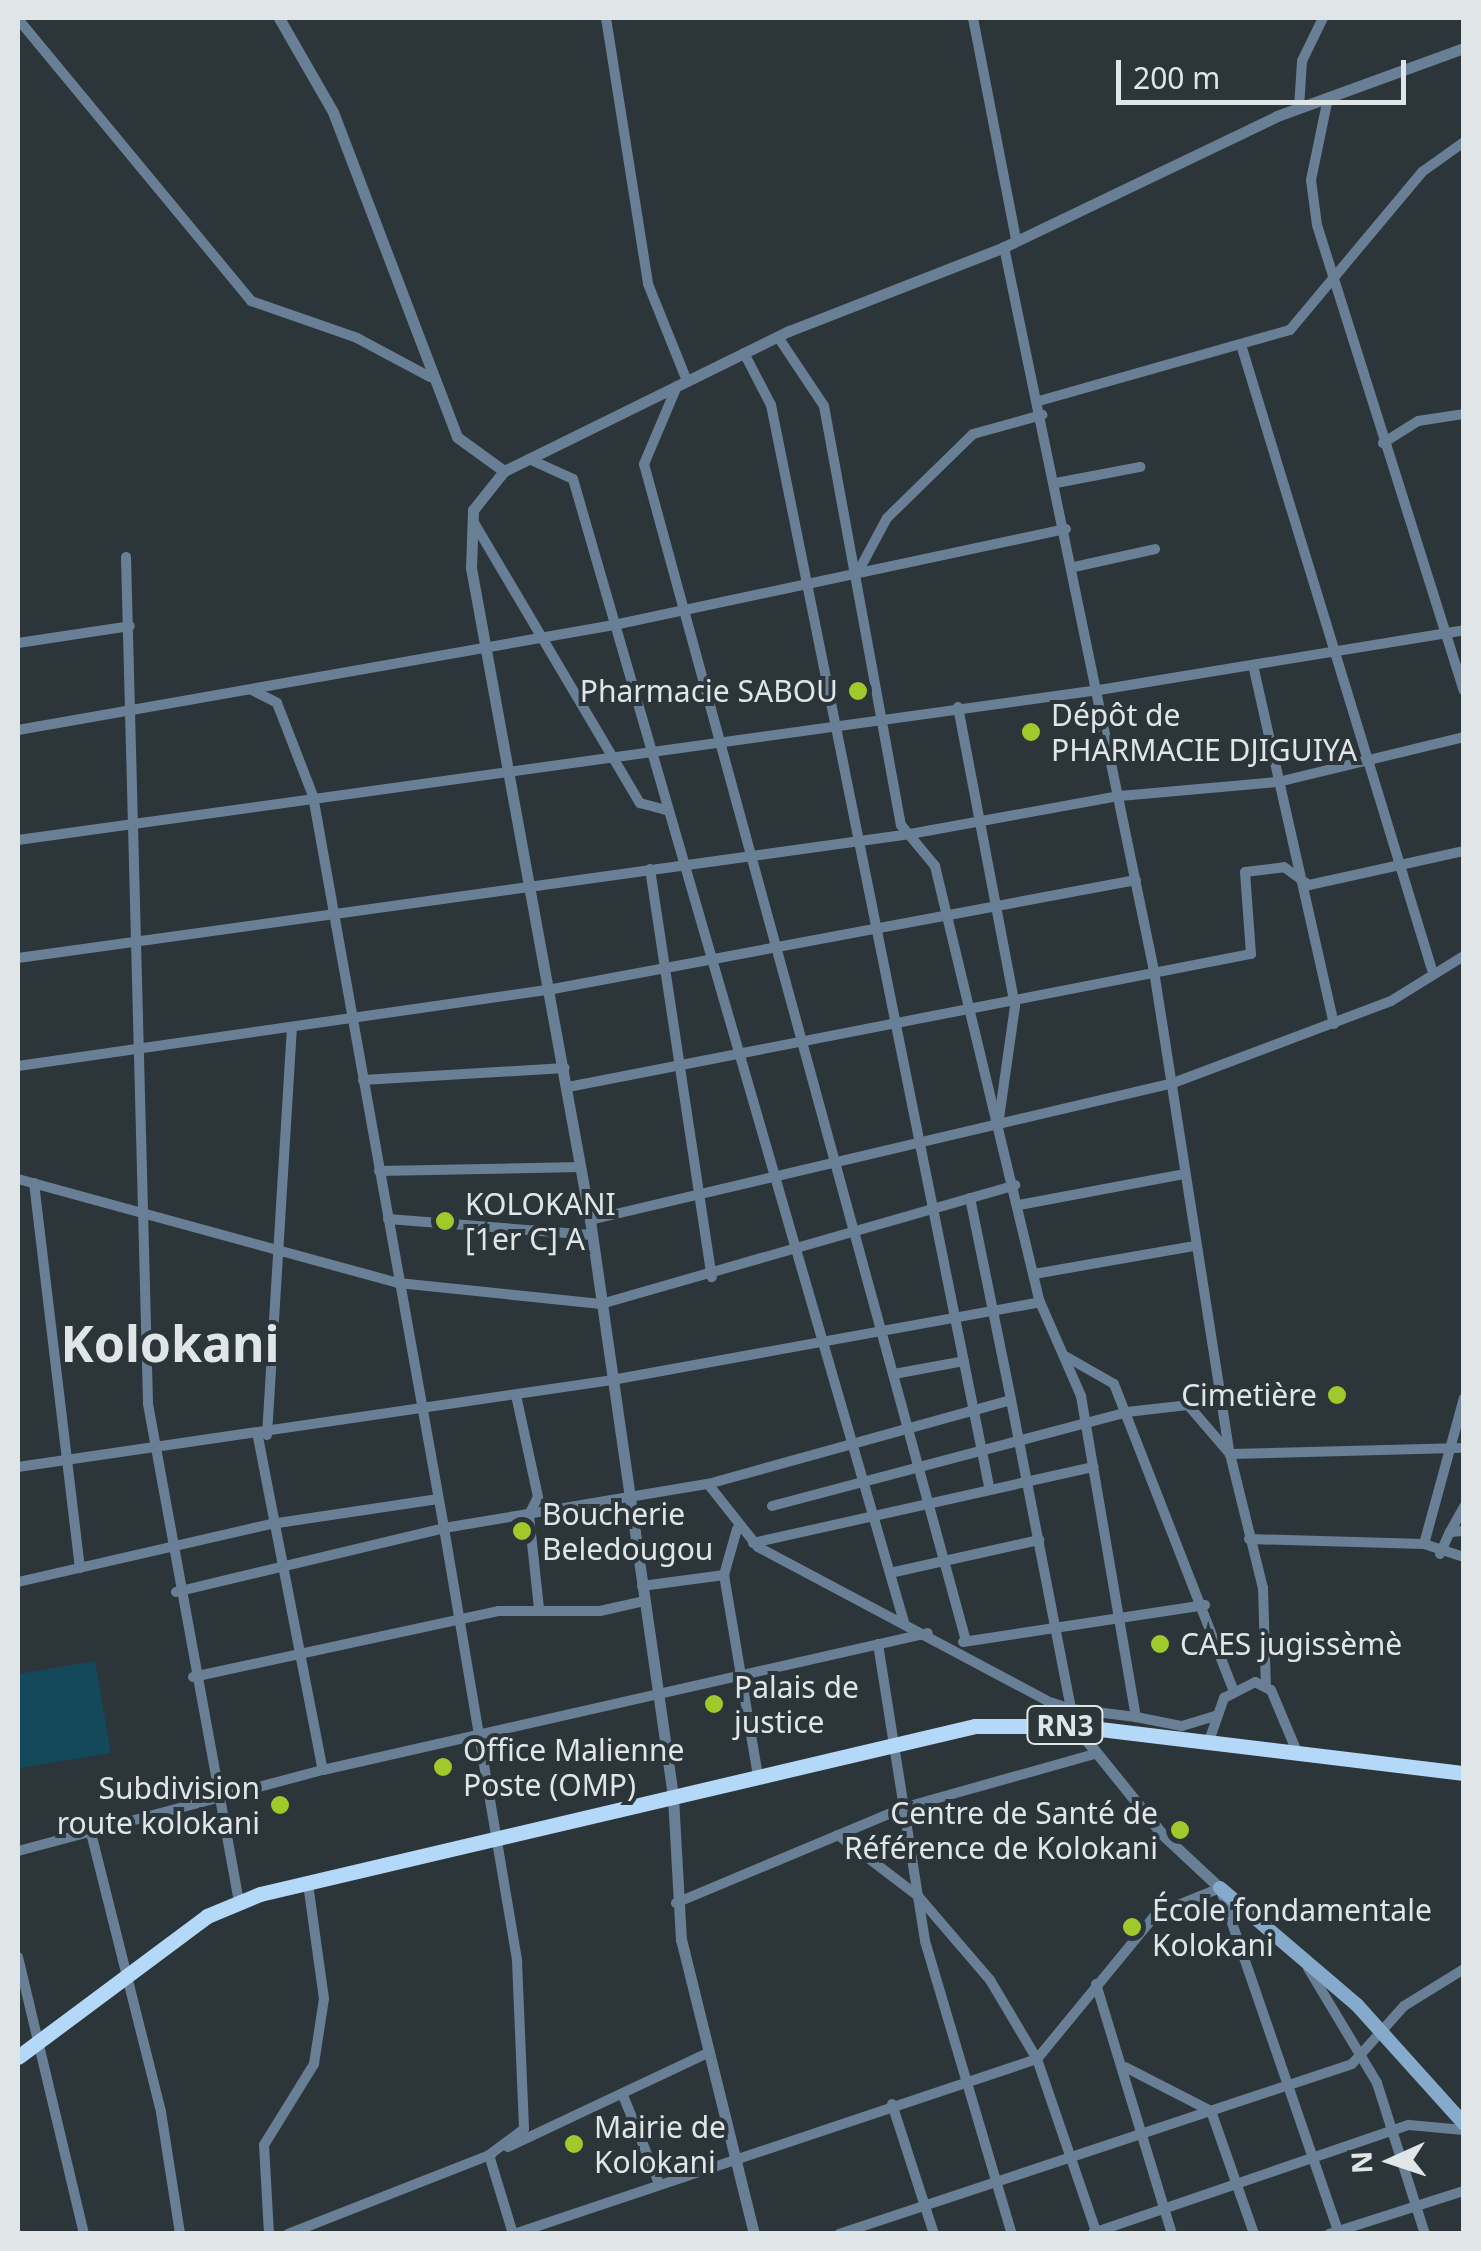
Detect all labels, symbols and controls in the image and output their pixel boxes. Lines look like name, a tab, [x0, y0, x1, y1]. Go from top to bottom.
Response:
scale bar	[1121, 40, 1411, 102]
text: 200 m	[1133, 57, 1220, 98]
place label: Pharmacie SABOU	[580, 673, 838, 709]
marker: Pharmacie SABOU	[847, 680, 869, 702]
place label: Dépôt de PHARMACIE DJIGUIYA	[1051, 697, 1357, 768]
marker: Dépôt de PHARMACIE DJIGUIYA	[1020, 721, 1042, 743]
place label: KOLOKANI [1er C] A	[465, 1186, 616, 1256]
marker: KOLOKANI [1er C] A	[434, 1210, 456, 1232]
district label: Kolokani	[61, 1314, 279, 1374]
place label: Cimetière	[1181, 1377, 1317, 1413]
marker: Cimetière	[1326, 1384, 1348, 1406]
place label: Boucherie Beledougou	[542, 1496, 713, 1566]
marker: Boucherie Beledougou	[511, 1520, 533, 1542]
place label: CAES jugissèmè	[1180, 1626, 1402, 1662]
marker: CAES jugissèmè	[1149, 1633, 1171, 1655]
place label: Palais de justice	[734, 1669, 859, 1740]
marker: Palais de justice	[703, 1693, 725, 1715]
road number: RN3	[1025, 1702, 1105, 1748]
place label: Office Malienne Poste (OMP)	[463, 1732, 684, 1802]
marker: Office Malienne Poste (OMP)	[432, 1756, 454, 1778]
place label: Subdivision route kolokani	[57, 1770, 260, 1840]
marker: Subdivision route kolokani	[269, 1794, 291, 1816]
place label: Centre de Santé de Référence de Kolokani	[844, 1795, 1158, 1866]
marker: Centre de Santé de Référence de Kolokani	[1167, 1817, 1193, 1843]
place label: École fondamentale Kolokani	[1152, 1892, 1432, 1962]
marker: École fondamentale Kolokani	[1121, 1916, 1143, 1938]
place label: Mairie de Kolokani	[594, 2109, 726, 2180]
north arrow	[1341, 2111, 1441, 2211]
marker: Mairie de Kolokani	[563, 2133, 585, 2155]
text: N	[1341, 2150, 1381, 2175]

